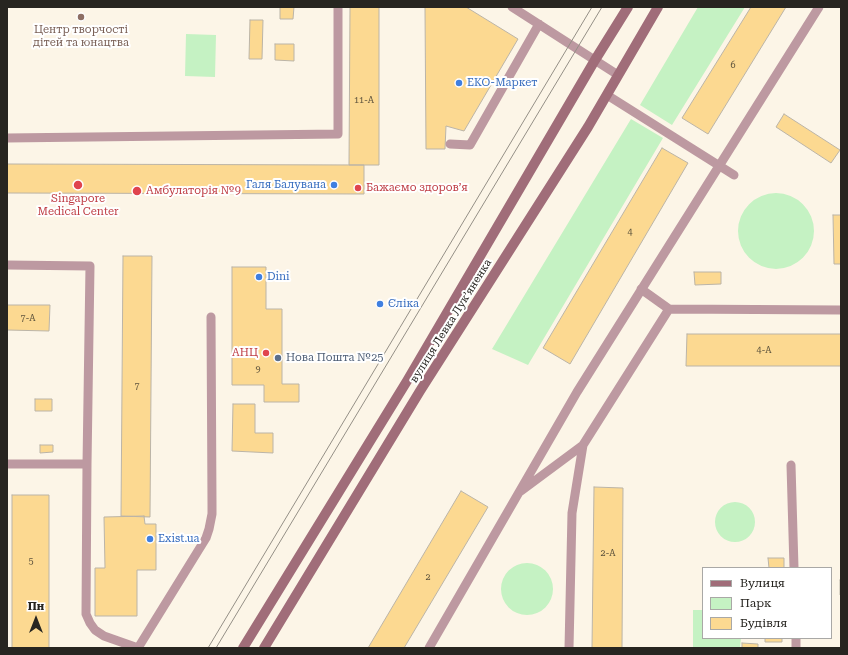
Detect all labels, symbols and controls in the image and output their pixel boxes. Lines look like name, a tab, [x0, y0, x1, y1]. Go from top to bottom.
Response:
marker: Центр творчості дітей та юнацтва	[76, 12, 86, 22]
place label: Центр творчості дітей та юнацтва	[33, 23, 129, 49]
house number: 6	[730, 60, 736, 70]
place label: ЕКО-Маркет	[467, 76, 538, 90]
marker: ЕКО-Маркет	[454, 78, 464, 88]
house number: 11-А	[354, 95, 374, 105]
place label: Галя Балувана	[246, 178, 326, 192]
marker: Singapore Medical Center	[72, 179, 84, 191]
marker: Галя Балувана	[329, 180, 339, 190]
place label: Бажаємо здоровʼя	[366, 181, 468, 195]
marker: Бажаємо здоровʼя	[353, 183, 363, 193]
place label: Амбулаторія №9	[146, 184, 241, 198]
marker: Амбулаторія №9	[131, 185, 143, 197]
place label: Singapore Medical Center	[38, 192, 118, 218]
house number: 4	[627, 227, 633, 237]
street label: вулиця Левка Лукʼяненка	[407, 257, 495, 385]
place label: Dini	[267, 270, 290, 284]
marker: Dini	[254, 272, 264, 282]
place label: Єліка	[388, 297, 419, 311]
marker: Єліка	[375, 299, 385, 309]
house number: 7-А	[21, 313, 35, 323]
house number: 4-А	[757, 345, 771, 355]
place label: АНЦ	[232, 346, 258, 360]
marker: АНЦ	[261, 348, 271, 358]
place label: Нова Пошта №25	[286, 351, 383, 365]
marker: Нова Пошта №25	[273, 353, 283, 363]
house number: 9	[255, 364, 261, 374]
house number: 7	[134, 381, 140, 391]
place label: Exist.ua	[158, 532, 200, 546]
marker: Exist.ua	[145, 534, 155, 544]
house number: 2-А	[601, 548, 615, 558]
house number: 5	[28, 556, 34, 566]
legend	[702, 567, 832, 639]
house number: 2	[425, 572, 431, 582]
text: Вулиця	[740, 576, 785, 590]
text: Парк	[740, 596, 772, 610]
north arrow	[16, 599, 56, 639]
text: Пн	[28, 600, 44, 613]
text: Будівля	[740, 616, 787, 630]

